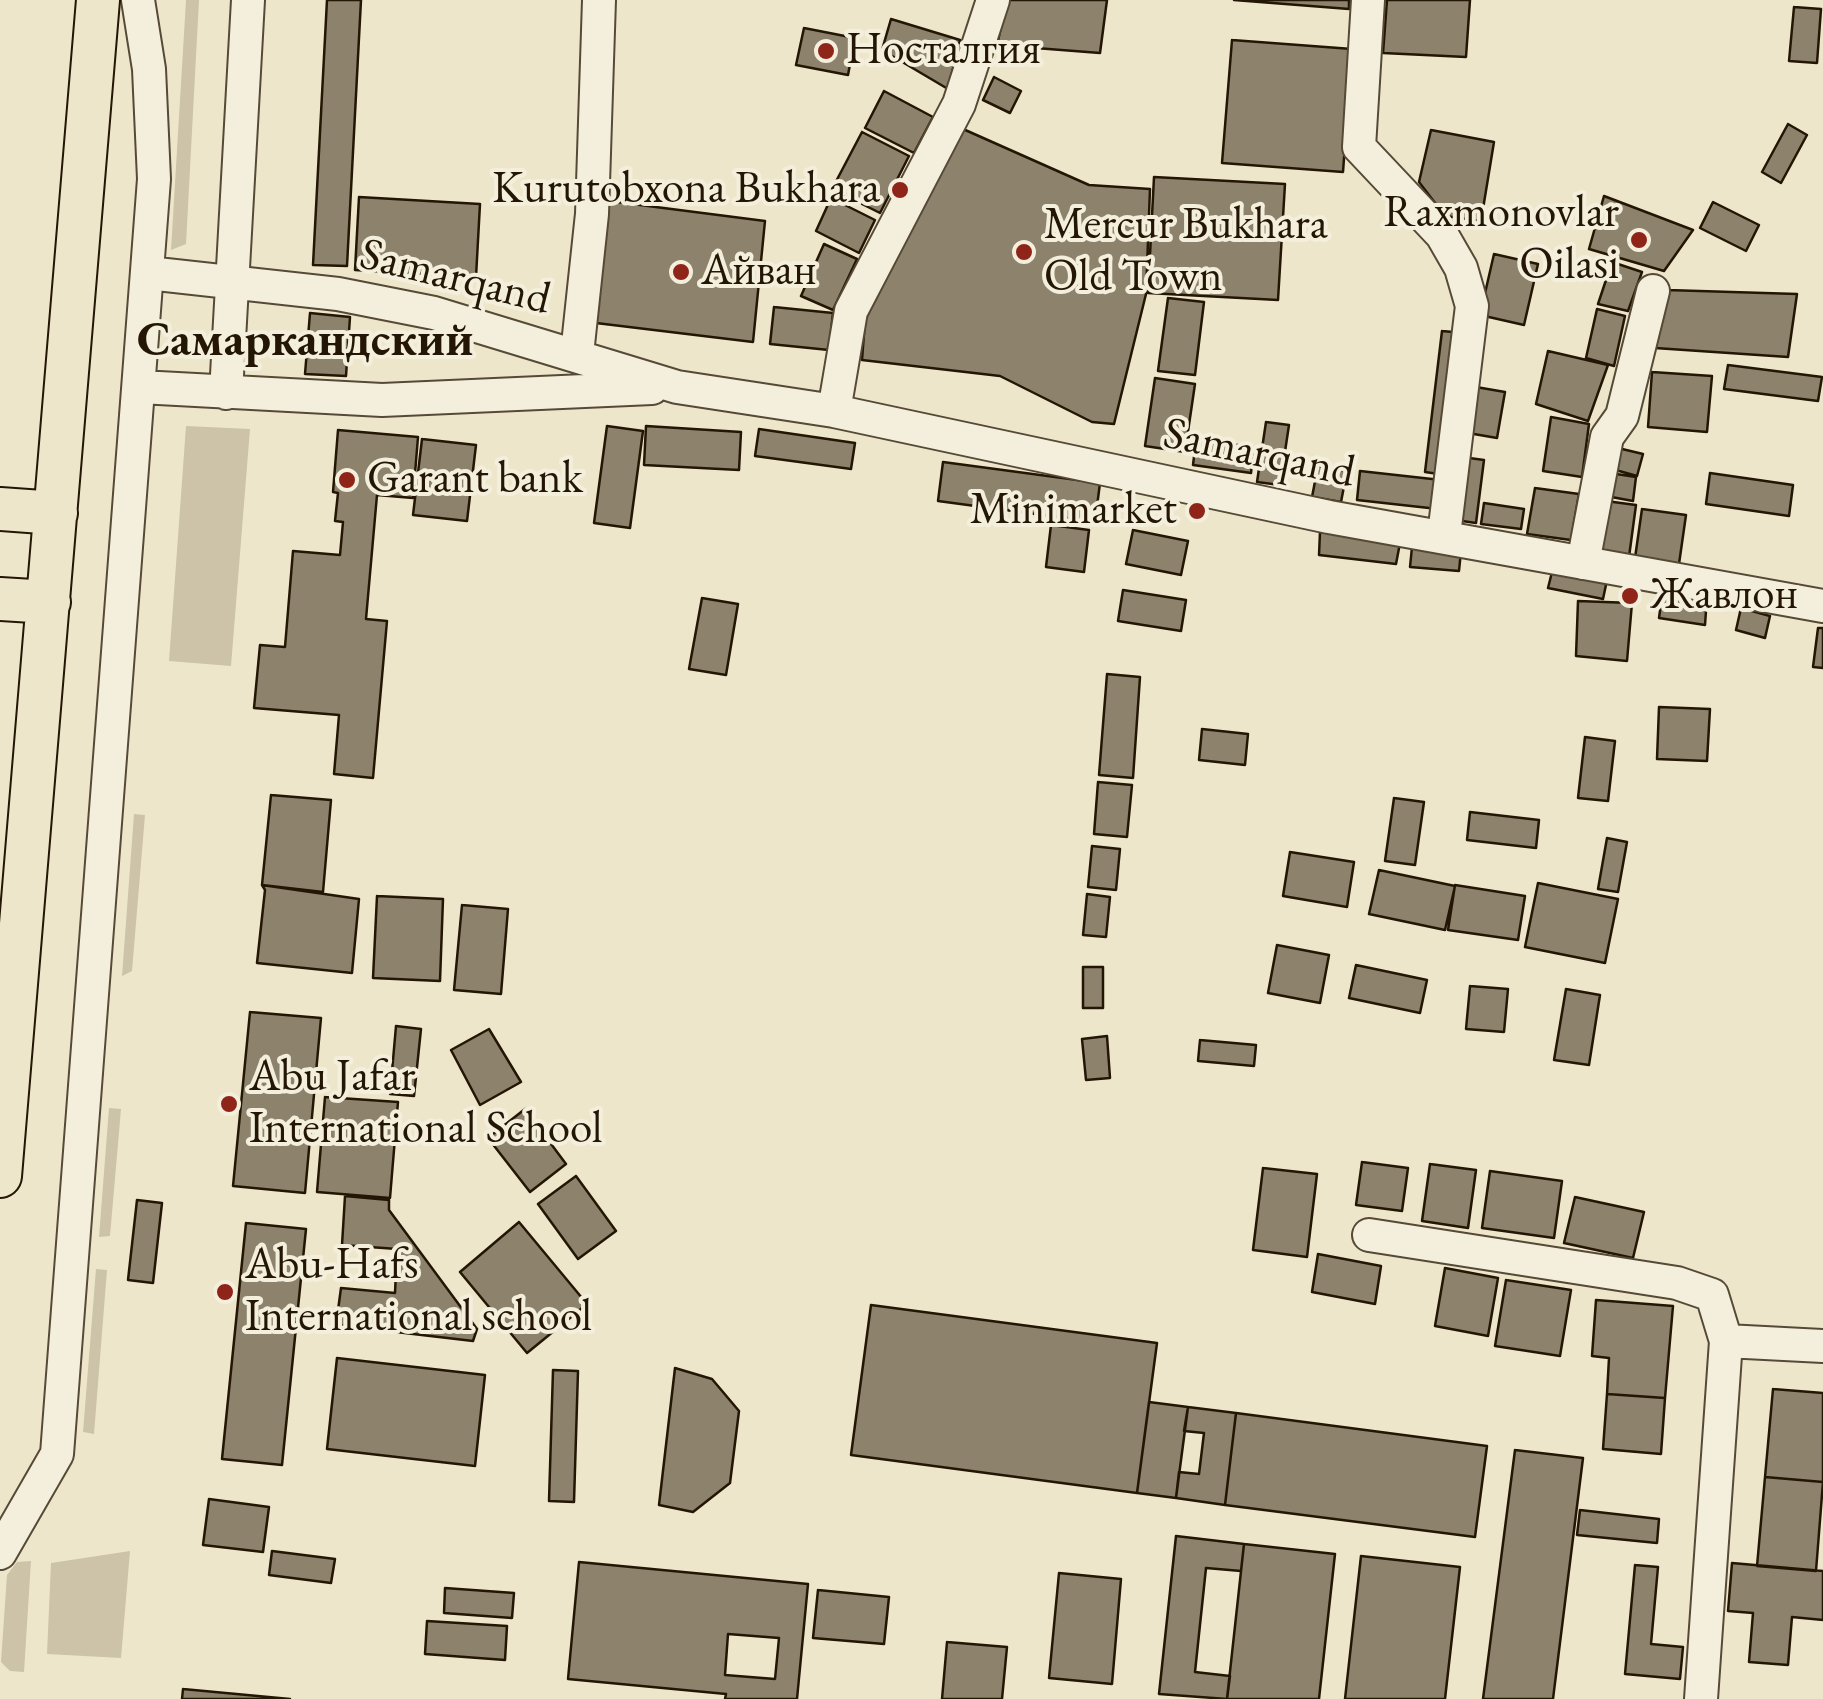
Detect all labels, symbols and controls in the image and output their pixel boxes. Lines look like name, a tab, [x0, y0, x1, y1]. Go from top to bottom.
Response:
place label: Носталгия	[846, 24, 1041, 78]
marker: Носталгия	[815, 40, 837, 62]
place label: Kurutobxona Bukhara	[492, 163, 880, 217]
marker: Kurutobxona Bukhara	[889, 179, 911, 201]
place label: Raxmonovlar Oilasi	[1383, 187, 1619, 293]
place label: Mercur Bukhara Old Town	[1044, 199, 1328, 305]
street label: Samarqand	[354, 228, 556, 328]
marker: Raxmonovlar Oilasi	[1628, 229, 1650, 251]
marker: Mercur Bukhara Old Town	[1013, 241, 1035, 263]
place label: Айван	[701, 245, 816, 299]
marker: Айван	[670, 261, 692, 283]
district label: Самаркандский	[137, 313, 473, 371]
street label: Samarqand	[1158, 407, 1360, 501]
place label: Garant bank	[367, 453, 583, 507]
marker: Garant bank	[336, 469, 358, 491]
place label: Minimarket	[970, 484, 1177, 538]
marker: Minimarket	[1186, 500, 1208, 522]
place label: Жавлон	[1650, 569, 1798, 623]
marker: Жавлон	[1619, 585, 1641, 607]
place label: Abu Jafar International School	[249, 1051, 603, 1157]
marker: Abu Jafar International School	[218, 1093, 240, 1115]
place label: Abu-Hafs International school	[245, 1239, 592, 1345]
marker: Abu-Hafs International school	[214, 1281, 236, 1303]

